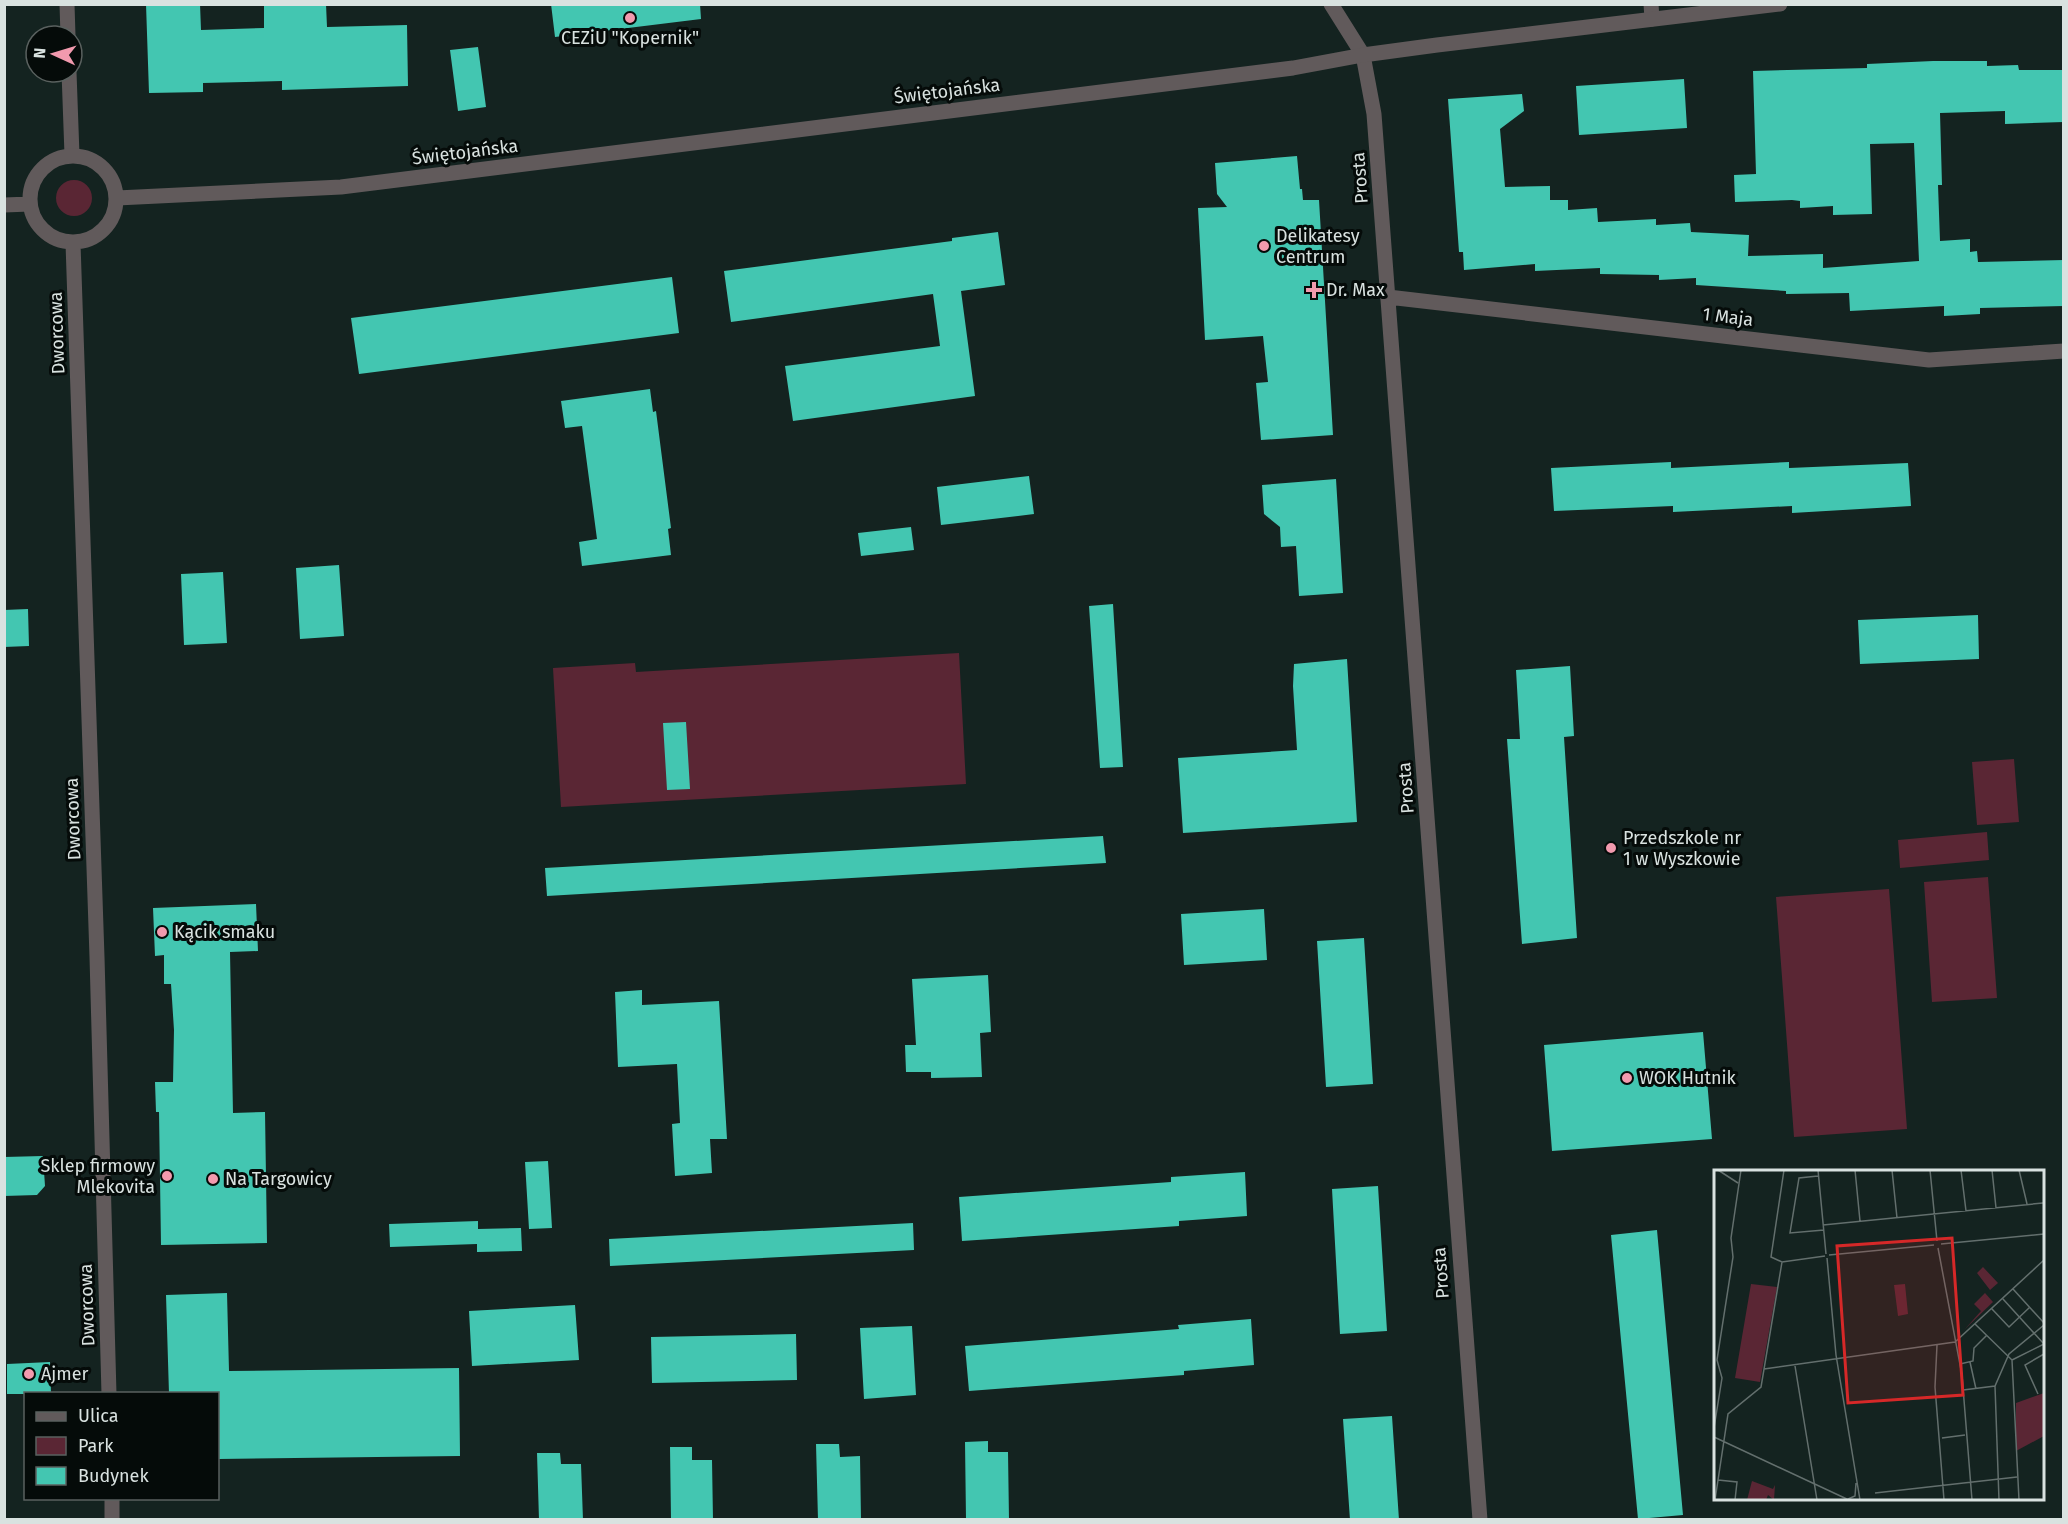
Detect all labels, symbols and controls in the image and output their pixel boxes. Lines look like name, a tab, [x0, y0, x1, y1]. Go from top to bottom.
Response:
marker: CEZiU "Kopernik"	[623, 11, 637, 25]
north arrow	[24, 24, 84, 84]
place label: CEZiU "Kopernik"	[561, 27, 699, 49]
text: N	[30, 47, 49, 59]
street label: Świętojańska	[893, 74, 1001, 108]
street label: Świętojańska	[411, 135, 519, 169]
street label: Prosta	[1347, 151, 1373, 205]
place label: Delikatesy Centrum	[1276, 225, 1360, 268]
marker: Delikatesy Centrum	[1257, 239, 1271, 253]
place label: Dr. Max	[1326, 279, 1385, 301]
marker: Dr. Max	[1307, 283, 1321, 297]
street label: Dworcowa	[45, 291, 69, 375]
street label: 1 Maja	[1701, 303, 1755, 331]
street label: Prosta	[1393, 761, 1419, 815]
street label: Dworcowa	[61, 777, 85, 861]
place label: Przedszkole nr 1 w Wyszkowie	[1623, 827, 1741, 870]
marker: Przedszkole nr 1 w Wyszkowie	[1604, 841, 1618, 855]
place label: Kącik smaku	[174, 921, 275, 943]
marker: Kącik smaku	[155, 925, 169, 939]
place label: WOK Hutnik	[1639, 1067, 1737, 1089]
marker: WOK Hutnik	[1620, 1071, 1634, 1085]
place label: Sklep firmowy Mlekovita	[41, 1155, 155, 1198]
place label: Na Targowicy	[225, 1168, 332, 1190]
marker: Sklep firmowy Mlekovita	[160, 1169, 174, 1183]
inset map	[1714, 1170, 2044, 1500]
marker: Na Targowicy	[206, 1172, 220, 1186]
street label: Prosta	[1428, 1246, 1454, 1300]
street label: Dworcowa	[75, 1263, 99, 1347]
place label: Ajmer	[41, 1363, 89, 1385]
marker: Ajmer	[22, 1367, 36, 1381]
legend	[24, 1392, 219, 1500]
text: Ulica	[78, 1405, 118, 1427]
text: Park	[78, 1435, 114, 1457]
text: Budynek	[78, 1465, 149, 1487]

